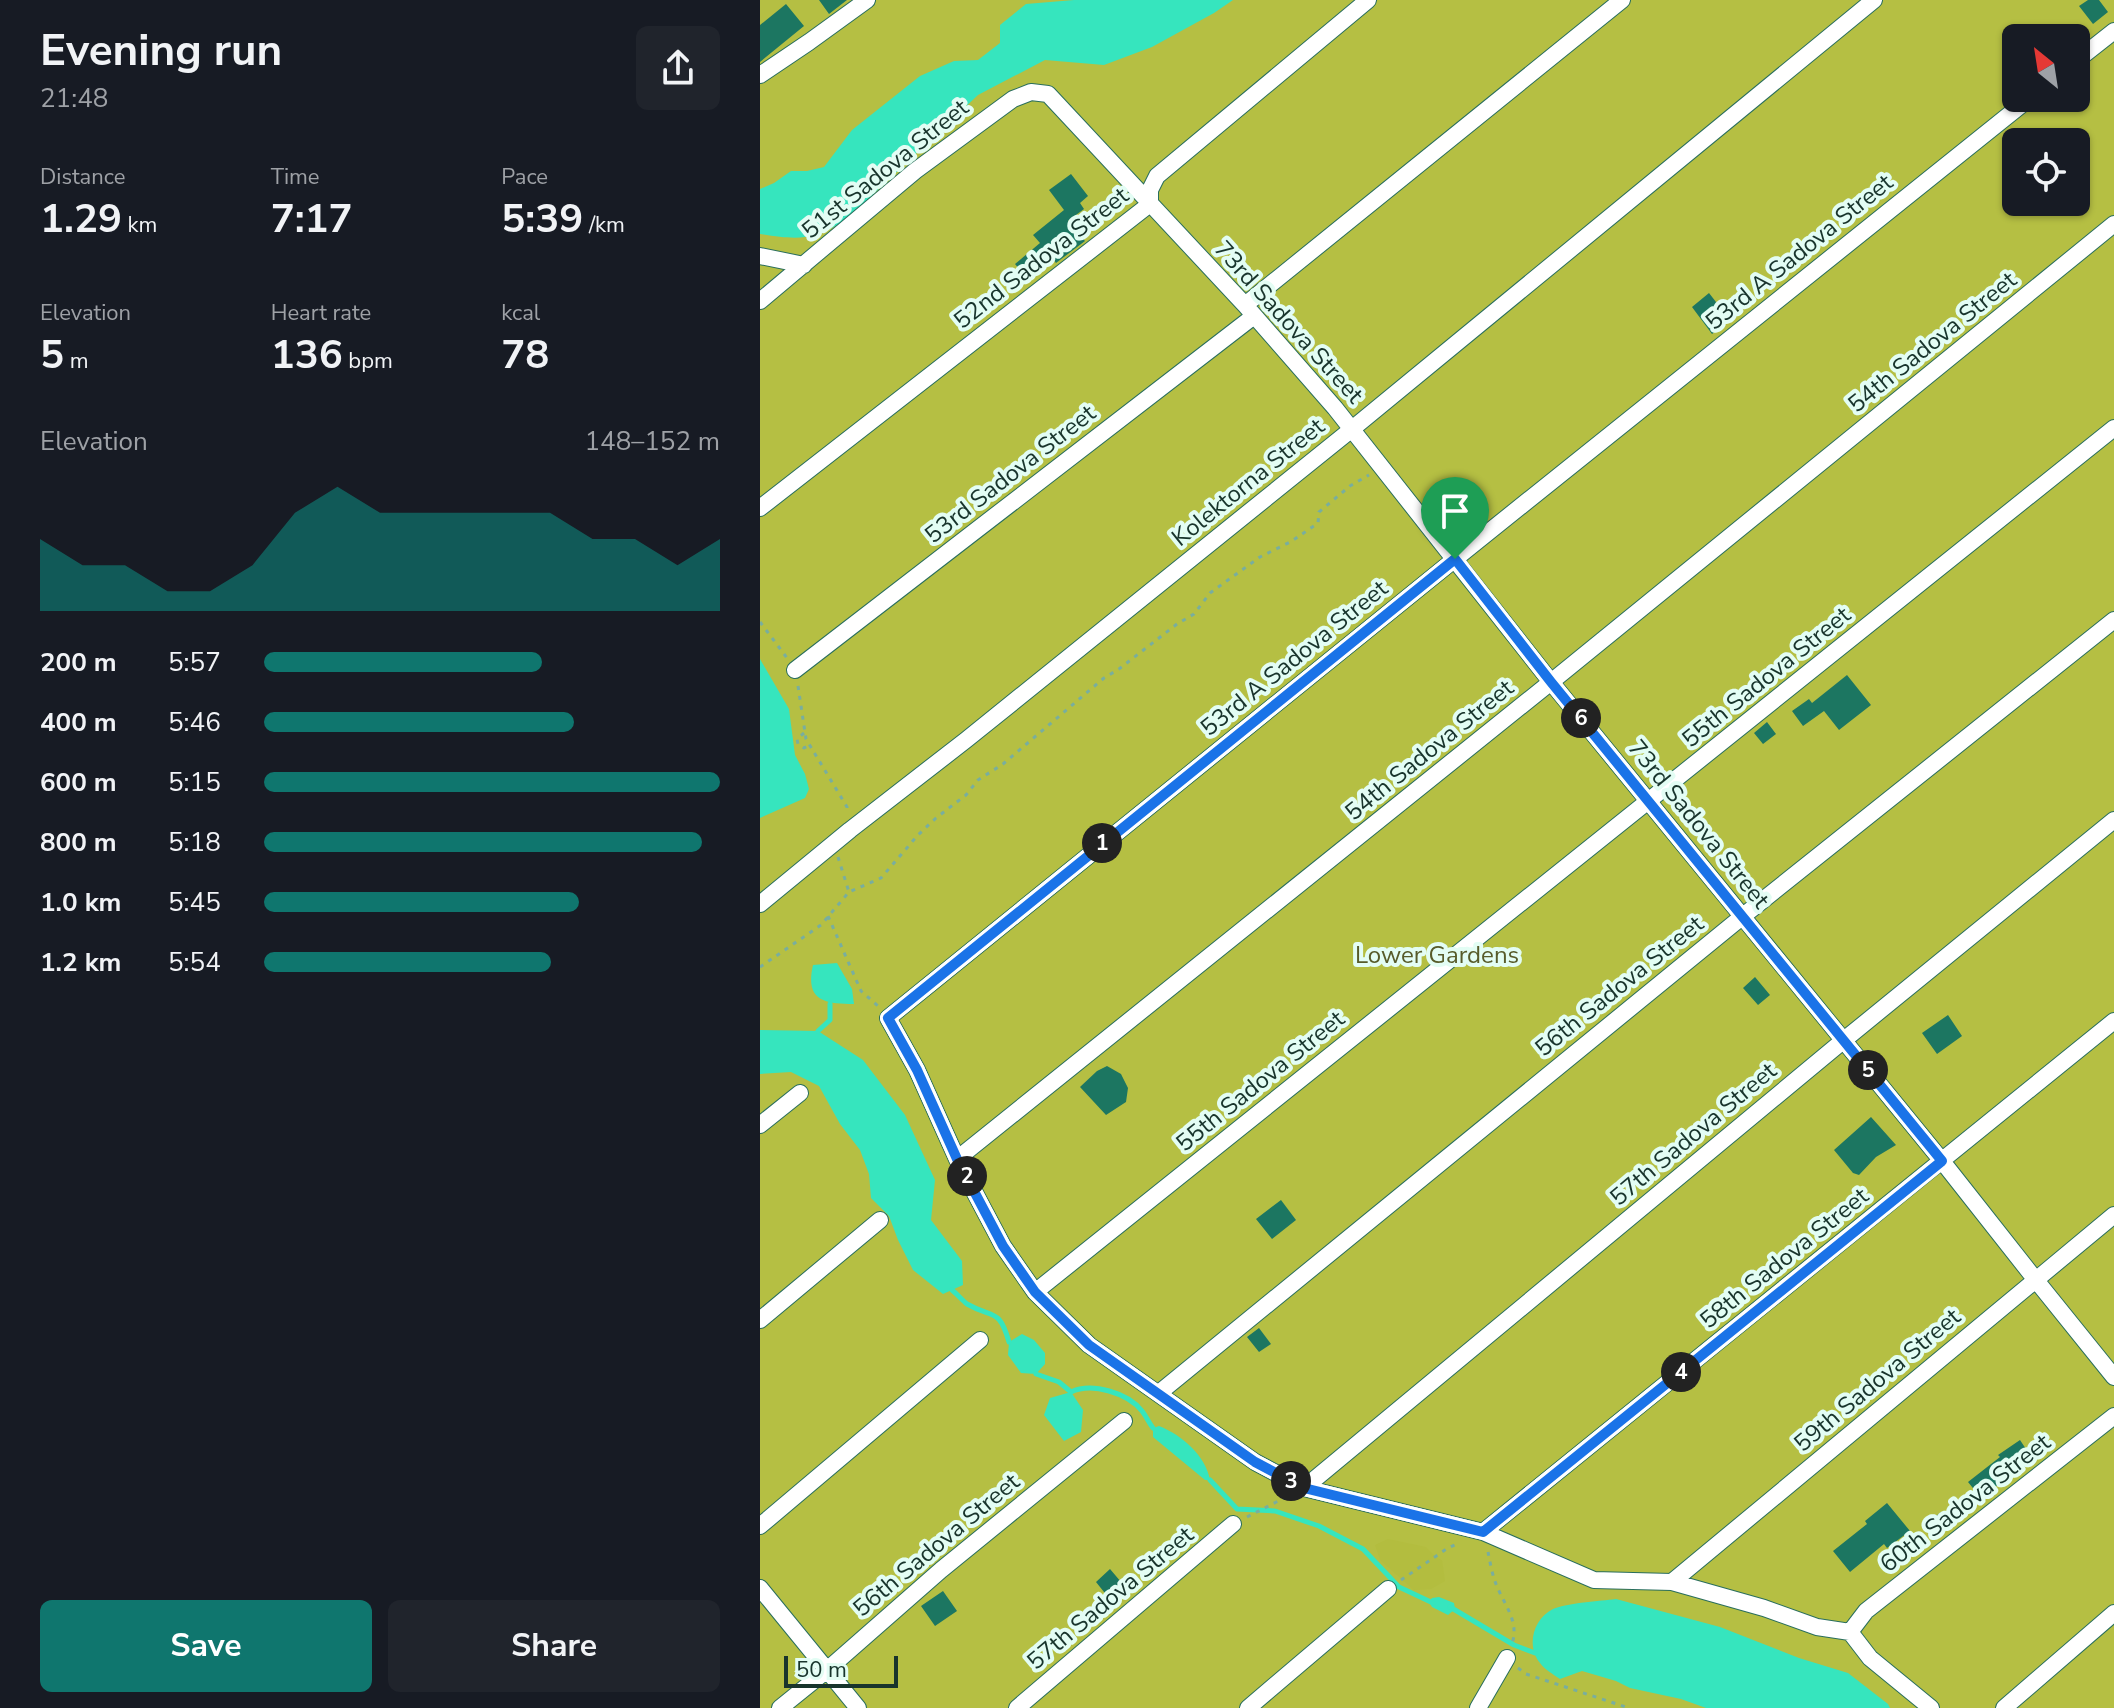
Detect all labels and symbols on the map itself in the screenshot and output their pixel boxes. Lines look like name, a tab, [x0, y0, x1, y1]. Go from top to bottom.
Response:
north arrow	[2002, 24, 2090, 112]
street label: 51st Sadova Street	[795, 91, 976, 246]
street label: 53rd A Sadova Street	[1699, 166, 1900, 337]
street label: 52nd Sadova Street	[947, 179, 1136, 336]
street label: 73rd Sadova Street	[1207, 234, 1371, 411]
street label: 54th Sadova Street	[1841, 264, 2023, 420]
street label: 53rd Sadova Street	[918, 397, 1102, 551]
street label: Kolektorna Street	[1165, 410, 1331, 554]
pin	[1421, 477, 1489, 559]
street label: 53rd A Sadova Street	[1194, 572, 1395, 743]
street label: 55th Sadova Street	[1675, 599, 1857, 755]
street label: 54th Sadova Street	[1338, 672, 1520, 828]
pin: 6	[1561, 698, 1601, 738]
street label: 73rd Sadova Street	[1621, 733, 1777, 916]
pin: 1	[1082, 823, 1122, 863]
street label: 56th Sadova Street	[1528, 908, 1710, 1064]
park label: Lower Gardens	[1355, 939, 1519, 971]
street label: 55th Sadova Street	[1169, 1003, 1351, 1159]
pin: 5	[1848, 1050, 1888, 1090]
street label: 57th Sadova Street	[1603, 1054, 1783, 1213]
pin: 2	[947, 1156, 987, 1196]
street label: 58th Sadova Street	[1693, 1180, 1875, 1336]
street label: 59th Sadova Street	[1787, 1300, 1967, 1459]
pin: 4	[1661, 1352, 1701, 1392]
street label: 60th Sadova Street	[1873, 1426, 2057, 1580]
pin: 3	[1271, 1461, 1311, 1501]
street label: 56th Sadova Street	[846, 1465, 1026, 1624]
street label: 57th Sadova Street	[1020, 1518, 1200, 1677]
scale bar	[784, 1652, 898, 1688]

